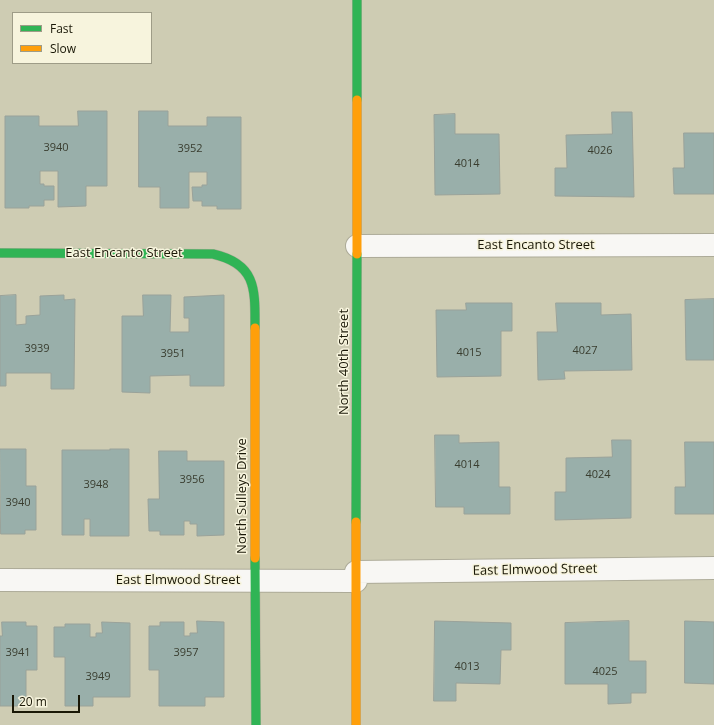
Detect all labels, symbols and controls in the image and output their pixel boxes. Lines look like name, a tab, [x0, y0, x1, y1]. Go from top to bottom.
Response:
legend	[12, 12, 152, 64]
text: Fast	[50, 20, 73, 37]
text: Slow	[50, 40, 76, 57]
house number: 3940	[43, 141, 69, 155]
house number: 3952	[177, 142, 203, 156]
house number: 4026	[587, 144, 613, 158]
house number: 4014	[454, 157, 480, 171]
street label: East Encanto Street	[477, 237, 595, 253]
street label: East Encanto Street	[65, 245, 183, 261]
street label: North 40th Street	[336, 309, 352, 415]
house number: 3939	[24, 342, 50, 356]
house number: 4027	[572, 344, 598, 358]
house number: 4015	[456, 346, 482, 360]
house number: 3951	[160, 347, 186, 361]
street label: North Sulleys Drive	[234, 438, 250, 554]
house number: 4014	[454, 458, 480, 472]
house number: 4024	[585, 468, 611, 482]
house number: 3956	[179, 473, 205, 487]
house number: 3948	[83, 478, 109, 492]
house number: 3940	[5, 496, 31, 510]
street label: East Elmwood Street	[473, 561, 597, 579]
street label: East Elmwood Street	[116, 572, 240, 588]
house number: 3941	[5, 646, 31, 660]
house number: 3957	[173, 646, 199, 660]
house number: 4013	[454, 660, 480, 674]
house number: 4025	[592, 665, 618, 679]
house number: 3949	[85, 670, 111, 684]
scale bar	[14, 687, 82, 713]
text: 20 m	[19, 693, 47, 710]

